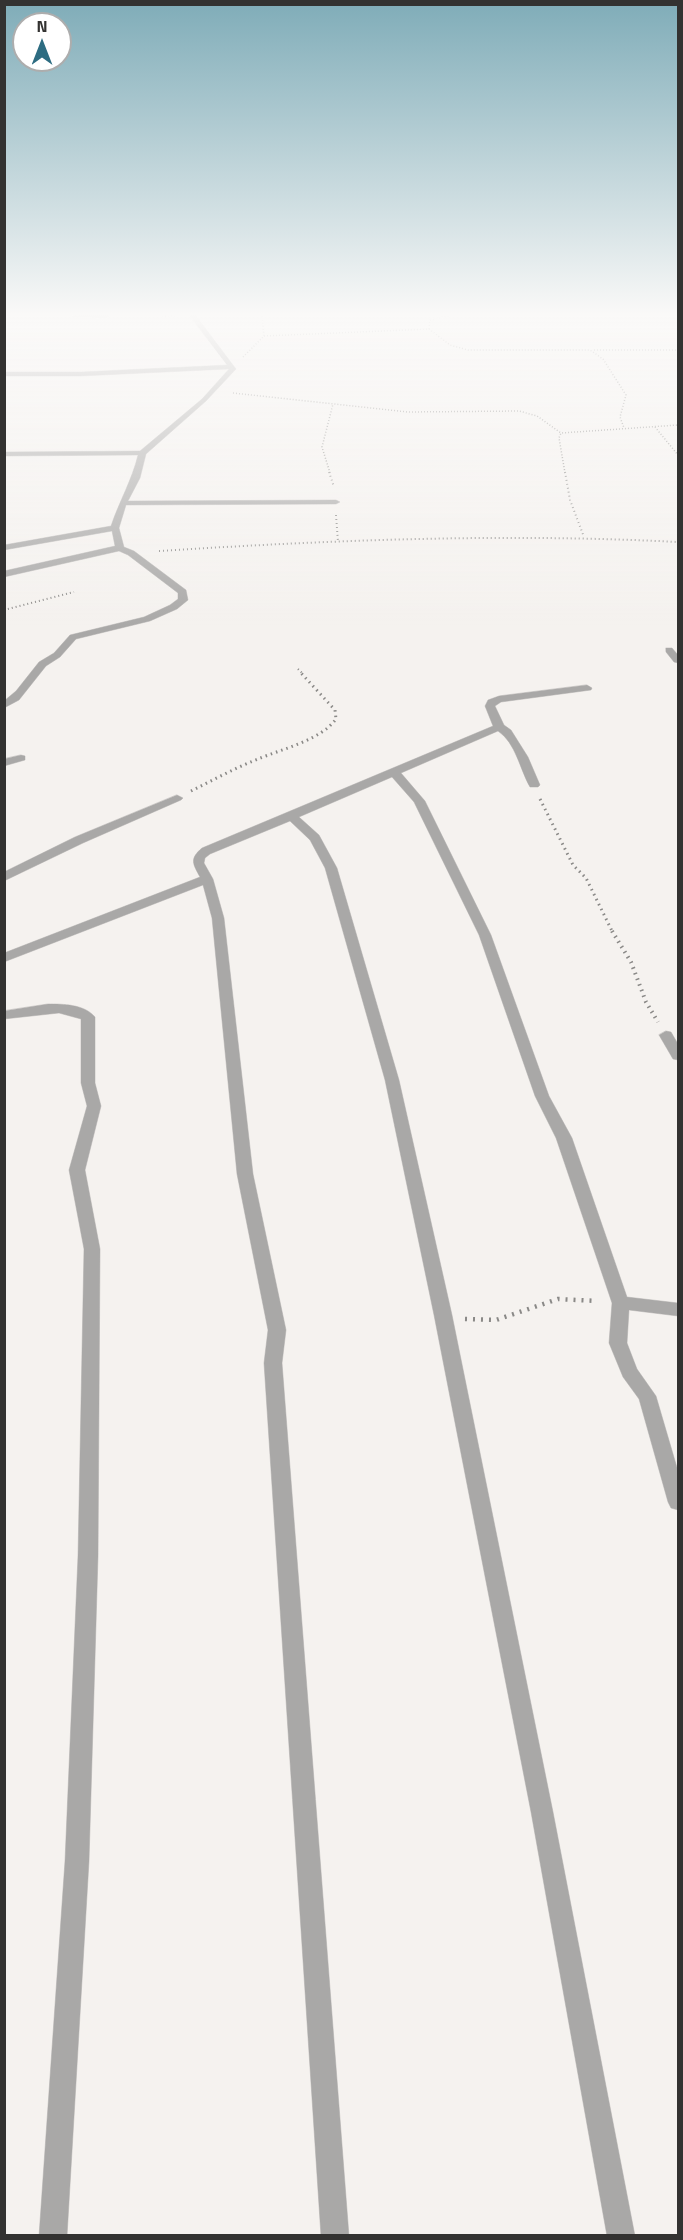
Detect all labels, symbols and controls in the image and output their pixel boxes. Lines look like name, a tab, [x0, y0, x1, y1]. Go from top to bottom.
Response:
north arrow	[12, 12, 72, 72]
text: N	[36, 14, 48, 38]

